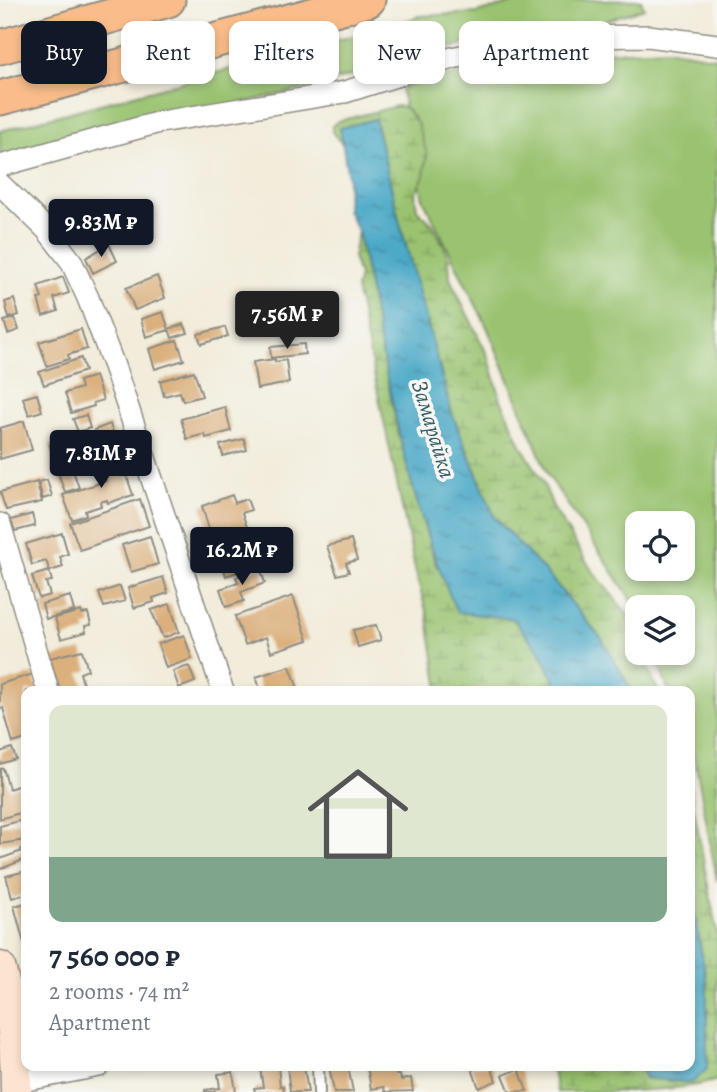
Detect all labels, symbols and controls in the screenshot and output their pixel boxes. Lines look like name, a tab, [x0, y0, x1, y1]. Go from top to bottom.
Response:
chip: Buy	[21, 21, 107, 84]
chip: Rent	[121, 21, 215, 84]
chip: Filters	[229, 21, 339, 84]
chip: New	[353, 21, 445, 84]
chip: Apartment	[459, 21, 614, 84]
pin: 9.83M ₽	[36, 200, 166, 259]
text: 9.83M ₽	[65, 206, 137, 237]
pin: 7.56M ₽	[222, 292, 352, 351]
text: 7.56M ₽	[251, 298, 323, 329]
water label: Замарайка	[404, 376, 463, 482]
pin: 7.81M ₽	[36, 430, 166, 490]
text: 7.81M ₽	[66, 437, 136, 468]
map controls	[625, 511, 695, 665]
button: locate	[625, 511, 695, 581]
pin: 16.2M ₽	[177, 528, 307, 587]
text: 16.2M ₽	[206, 534, 278, 565]
button: layers	[625, 595, 695, 665]
icon: home	[295, 751, 421, 877]
text: 7 560 000 ₽	[49, 936, 180, 976]
text: 2 rooms · 74 m²	[49, 976, 189, 1007]
text: Apartment	[49, 1007, 151, 1038]

